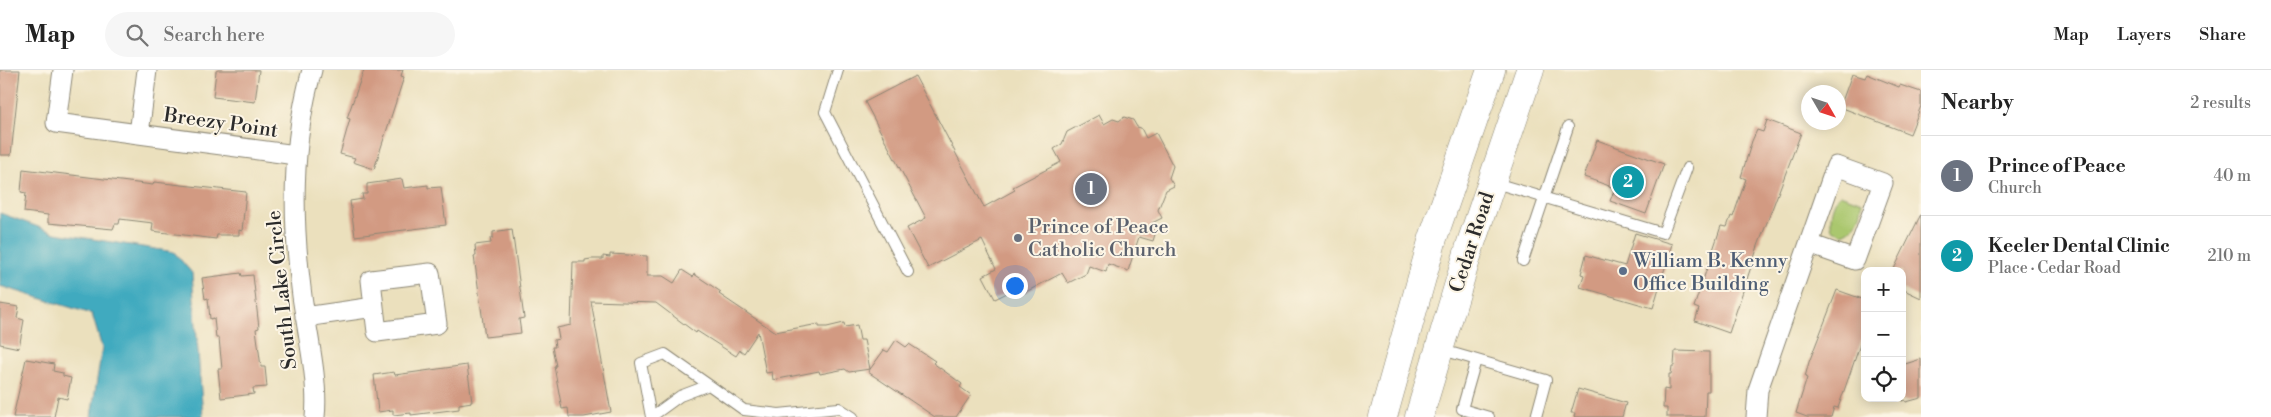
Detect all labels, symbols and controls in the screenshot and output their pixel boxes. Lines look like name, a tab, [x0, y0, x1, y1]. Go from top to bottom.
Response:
search box	[105, 12, 455, 57]
text: Map	[25, 20, 75, 50]
icon: search	[123, 21, 151, 49]
text: Search here	[163, 23, 265, 47]
text: Map	[2054, 23, 2089, 46]
text: Layers	[2117, 23, 2171, 46]
text: Share	[2199, 23, 2246, 46]
north arrow	[1801, 85, 1846, 130]
text: Nearby	[1941, 90, 2014, 116]
text: 2 results	[2190, 93, 2251, 113]
street label: Breezy Point	[161, 103, 280, 144]
text: Prince of Peace	[1988, 154, 2126, 178]
pin: 2	[1612, 163, 1644, 201]
text: 1	[1953, 166, 1961, 186]
text: 40 m	[2214, 166, 2251, 186]
pin: 1	[1075, 170, 1107, 208]
text: Church	[1988, 178, 2042, 198]
street label: Cedar Road	[1444, 188, 1501, 296]
street label: South Lake Circle	[262, 209, 303, 371]
place label: Prince of Peace Catholic Church	[1028, 215, 1176, 263]
marker: Prince of Peace Catholic Church	[1012, 232, 1024, 244]
text: Keeler Dental Clinic	[1988, 234, 2170, 258]
text: 2	[1952, 246, 1962, 266]
text: 210 m	[2207, 246, 2251, 266]
place label: William B. Kenny Office Building	[1632, 249, 1788, 297]
text: Place · Cedar Road	[1988, 258, 2121, 278]
marker: William B. Kenny Office Building	[1617, 265, 1629, 277]
map controls	[1861, 267, 1906, 402]
button: +	[1861, 267, 1906, 312]
your location	[1002, 273, 1028, 299]
button: −	[1861, 312, 1906, 357]
button: locate	[1861, 357, 1906, 402]

